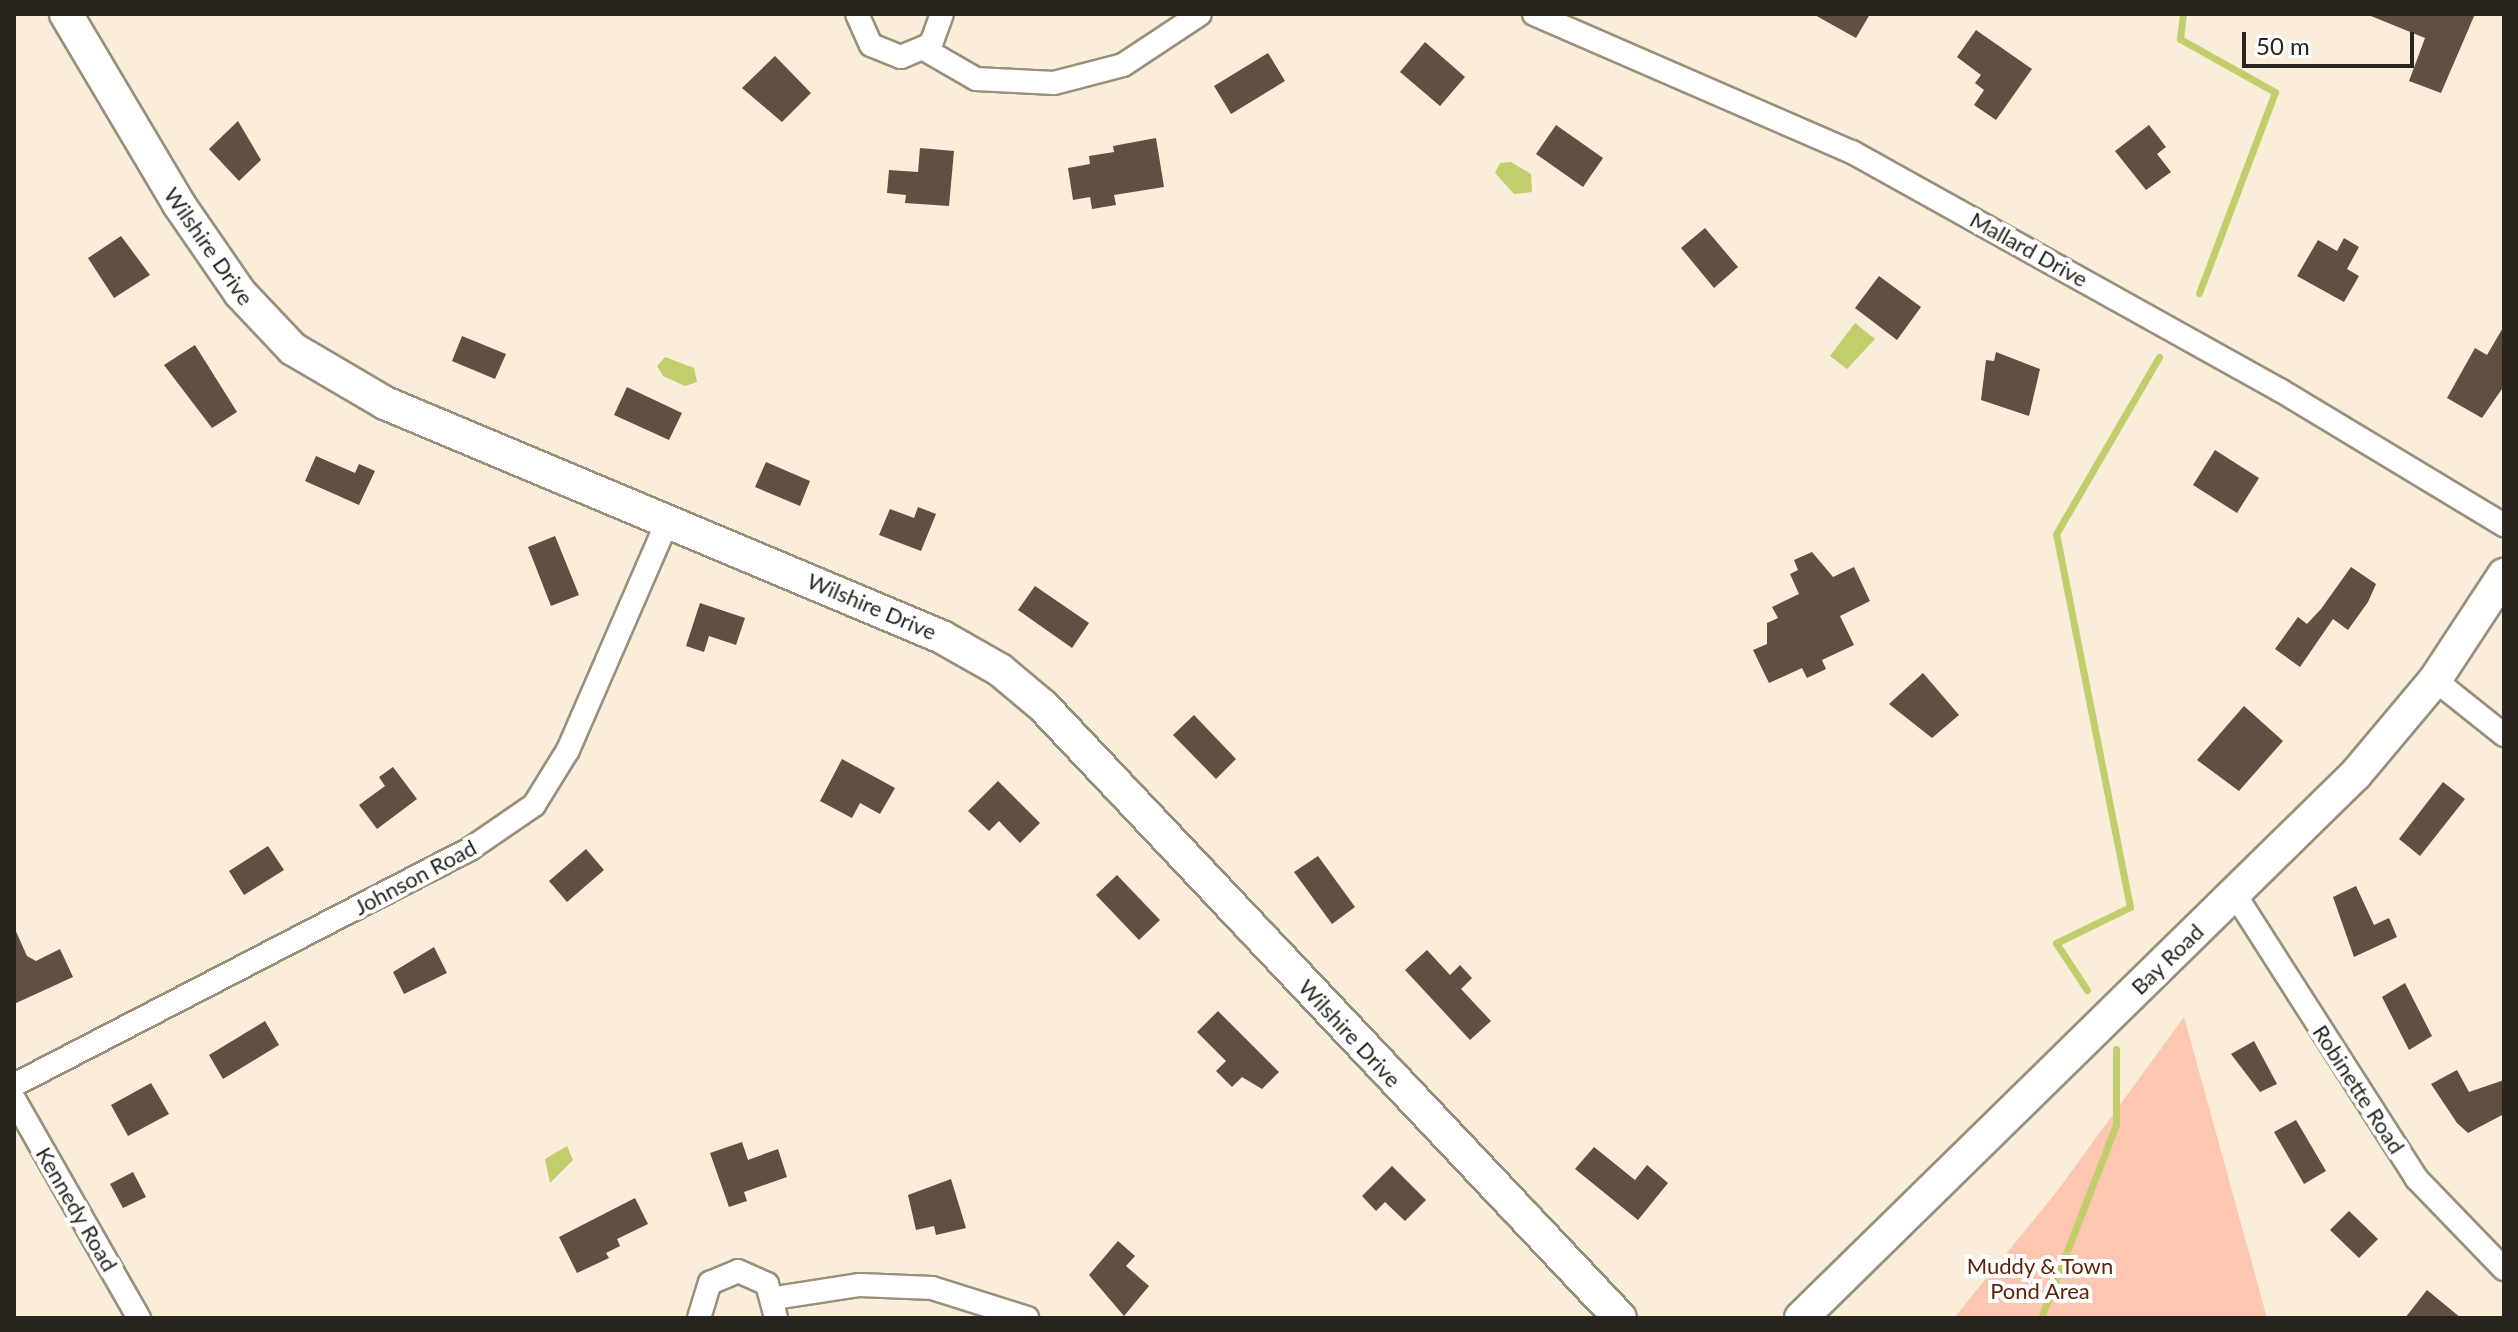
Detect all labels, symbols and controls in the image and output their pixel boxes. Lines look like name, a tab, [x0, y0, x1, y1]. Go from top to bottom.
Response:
scale bar	[2246, 16, 2418, 66]
text: 50 m	[2256, 31, 2310, 60]
street label: Wilshire Drive	[159, 182, 259, 310]
street label: Mallard Drive	[1966, 206, 2092, 292]
street label: Wilshire Drive	[804, 567, 940, 645]
street label: Johnson Road	[349, 834, 481, 920]
street label: Bay Road	[2125, 918, 2209, 1000]
street label: Wilshire Drive	[1293, 974, 1407, 1092]
street label: Robinette Road	[2308, 1020, 2410, 1158]
street label: Kennedy Road	[31, 1142, 123, 1276]
park label: Muddy & Town Pond Area	[1966, 1252, 2114, 1304]

